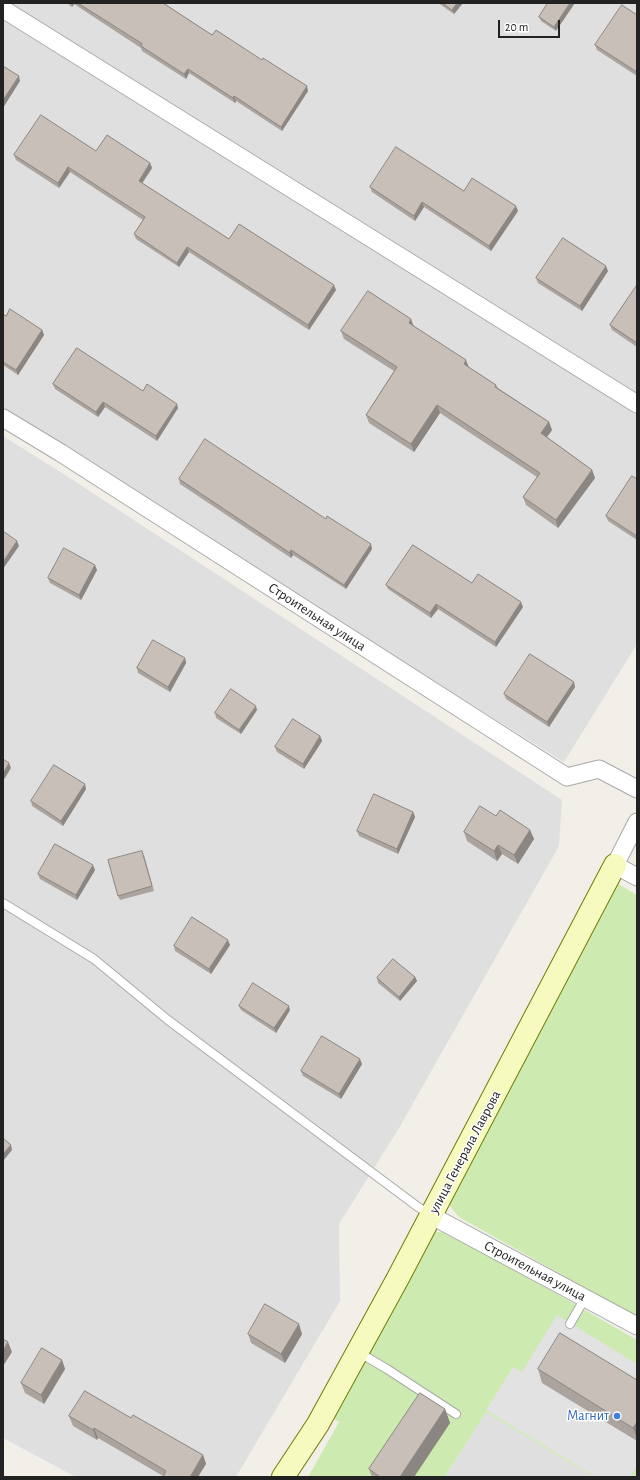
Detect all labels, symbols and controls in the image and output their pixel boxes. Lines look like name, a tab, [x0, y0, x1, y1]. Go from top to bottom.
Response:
scale bar	[500, 12, 562, 38]
text: 20 m	[505, 21, 528, 33]
street label: Строительная улица	[265, 579, 369, 655]
street label: улица Генерала Лаврова	[425, 1088, 505, 1216]
street label: Строительная улица	[481, 1237, 589, 1305]
place label: Магнит	[567, 1408, 609, 1424]
marker: Магнит	[612, 1411, 622, 1421]

